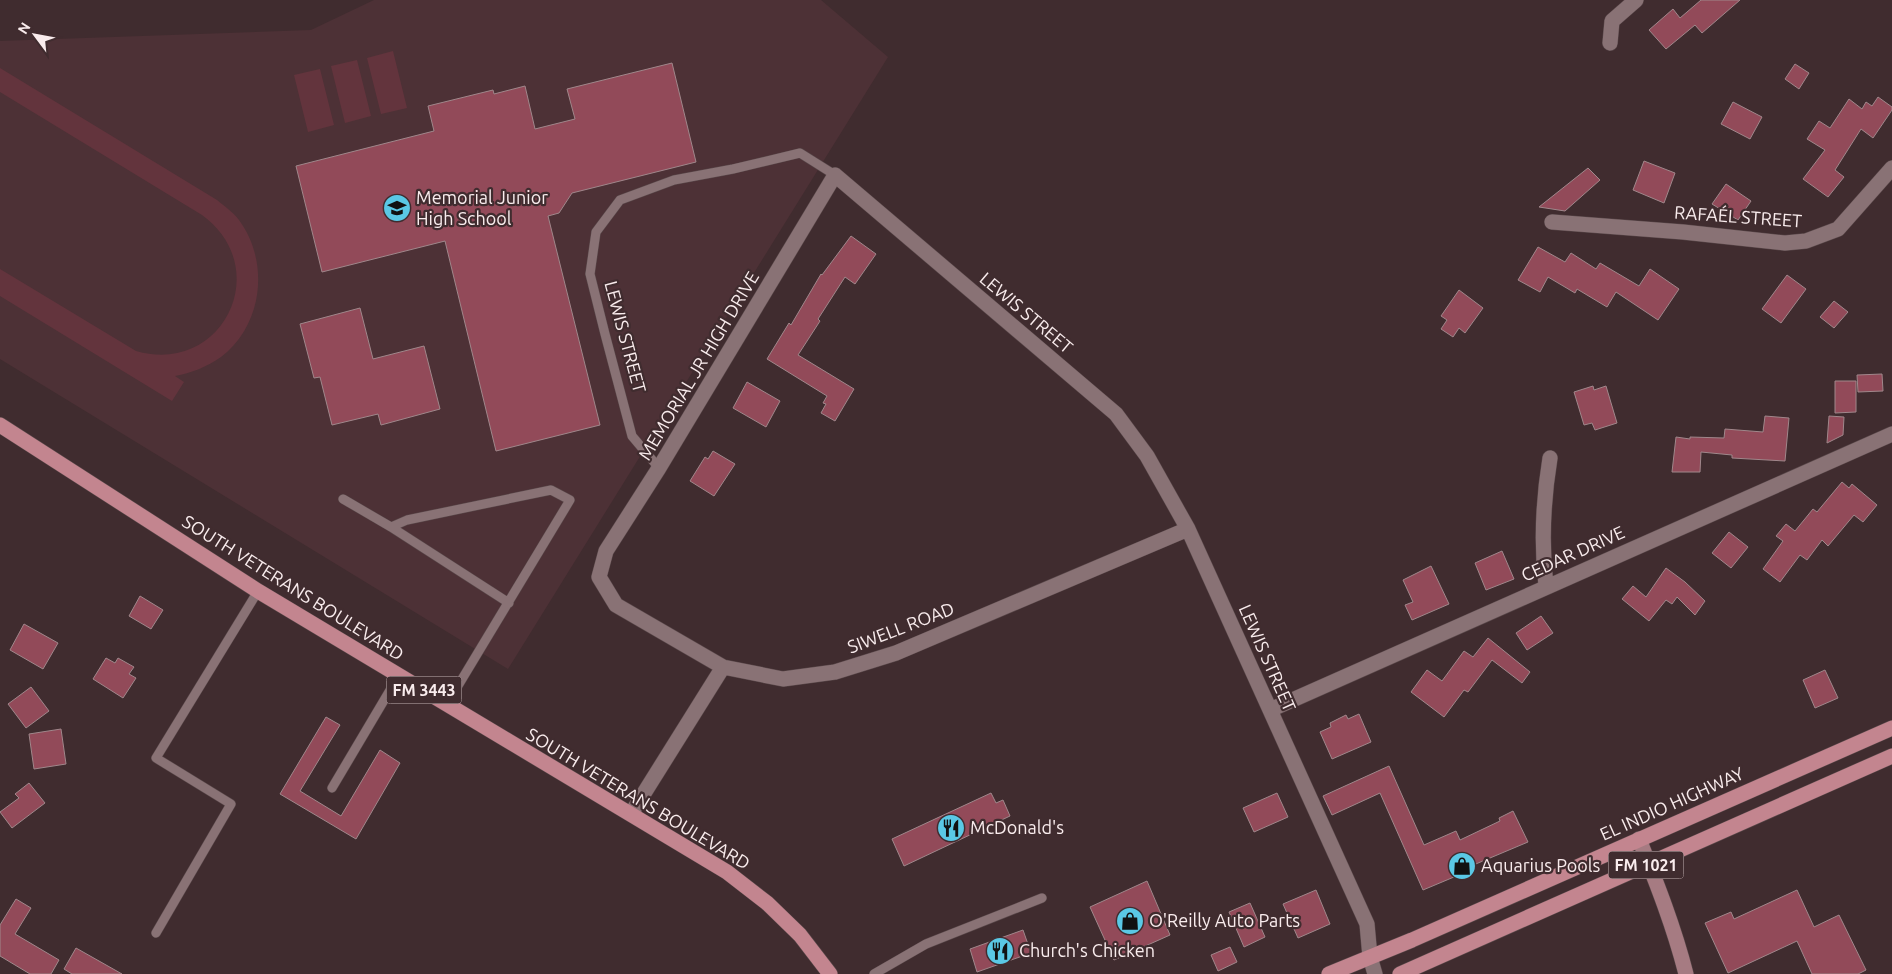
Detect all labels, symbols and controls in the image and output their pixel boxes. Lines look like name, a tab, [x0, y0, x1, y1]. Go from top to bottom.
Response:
north arrow	[10, 10, 60, 60]
text: N	[14, 19, 34, 37]
place label: Memorial Junior High School	[416, 187, 548, 228]
school or university icon: Memorial Junior High School	[382, 193, 412, 223]
street label: RAFAÉL STREET	[1673, 201, 1803, 230]
street label: MEMORIAL JR HIGH DRIVE	[634, 268, 762, 463]
street label: LEWIS STREET	[976, 268, 1077, 357]
street label: LEWIS STREET	[601, 279, 650, 395]
street label: SOUTH VETERANS BOULEVARD	[179, 511, 408, 664]
street label: CEDAR DRIVE	[1518, 521, 1627, 585]
street label: SIWELL ROAD	[844, 598, 957, 657]
street label: LEWIS STREET	[1235, 601, 1300, 714]
road number: FM 3443	[386, 676, 462, 704]
street label: SOUTH VETERANS BOULEVARD	[523, 723, 754, 873]
street label: EL INDIO HIGHWAY	[1597, 762, 1747, 844]
restaurant icon: McDonald's	[936, 813, 966, 843]
place label: McDonald's	[970, 817, 1064, 837]
shop icon: Aquarius Pools	[1447, 851, 1477, 881]
road number: FM 1021	[1608, 852, 1684, 878]
place label: Aquarius Pools	[1481, 855, 1600, 875]
shop icon: O'Reilly Auto Parts	[1115, 906, 1145, 936]
place label: O'Reilly Auto Parts	[1149, 910, 1300, 930]
restaurant icon: Church's Chicken	[985, 936, 1015, 966]
place label: Church's Chicken	[1019, 940, 1155, 960]

